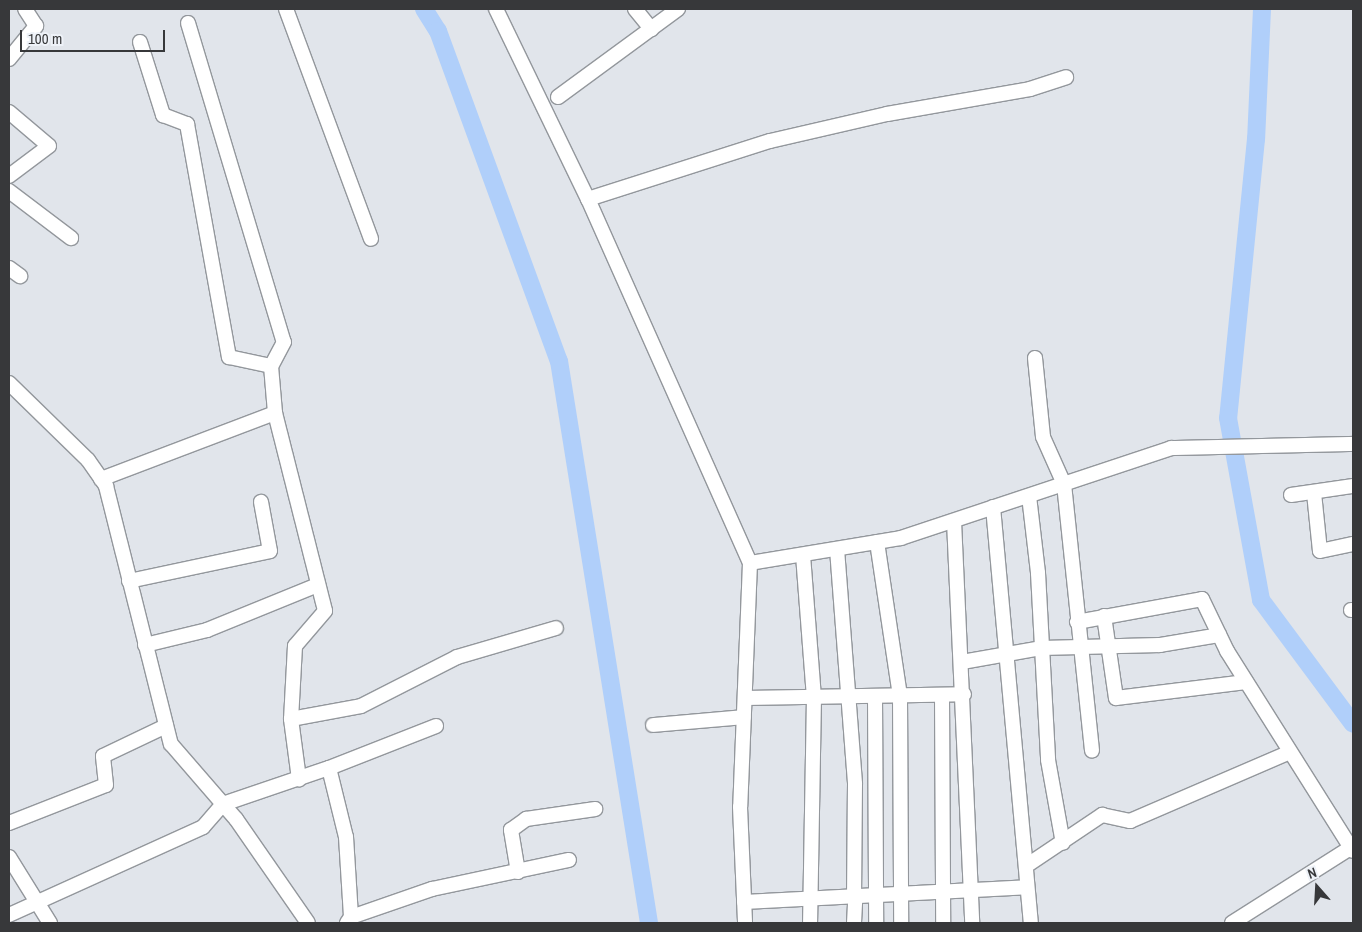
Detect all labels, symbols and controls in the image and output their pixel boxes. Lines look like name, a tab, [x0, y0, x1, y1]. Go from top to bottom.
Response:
scale bar	[22, 20, 168, 52]
text: 100 m	[28, 28, 62, 49]
north arrow	[1292, 862, 1342, 912]
text: N	[1305, 863, 1319, 883]

